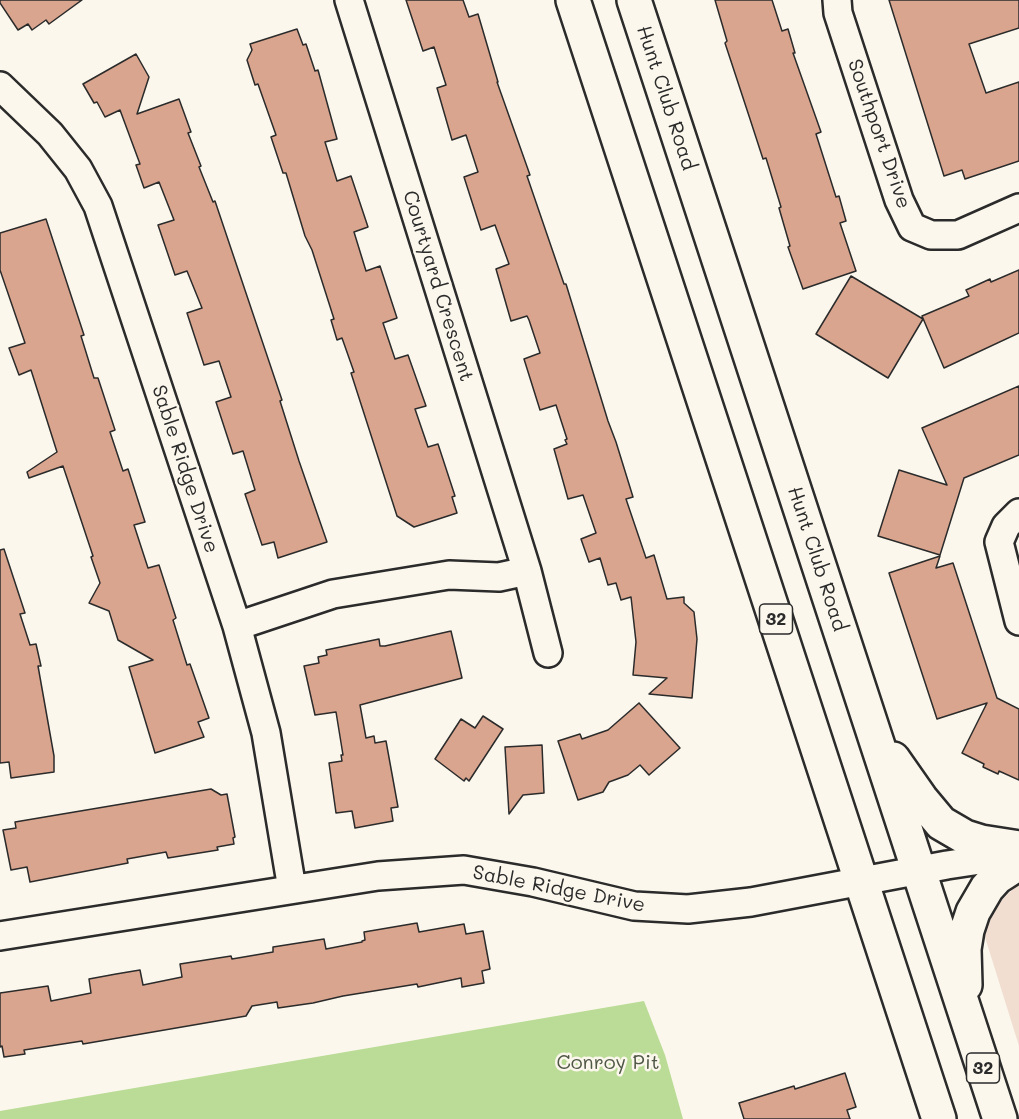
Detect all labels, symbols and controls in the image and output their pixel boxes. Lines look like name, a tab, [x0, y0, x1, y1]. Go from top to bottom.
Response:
street label: Hunt Club Road	[631, 23, 701, 173]
street label: Southport Drive	[842, 56, 916, 212]
street label: Courtyard Crescent	[398, 188, 478, 384]
street label: Sable Ridge Drive	[147, 382, 223, 556]
street label: Hunt Club Road	[782, 484, 852, 634]
road number: 32	[760, 604, 792, 634]
street label: Sable Ridge Drive	[471, 861, 647, 917]
park label: Conroy Pit	[556, 1051, 660, 1075]
road number: 32	[966, 1053, 1000, 1083]

